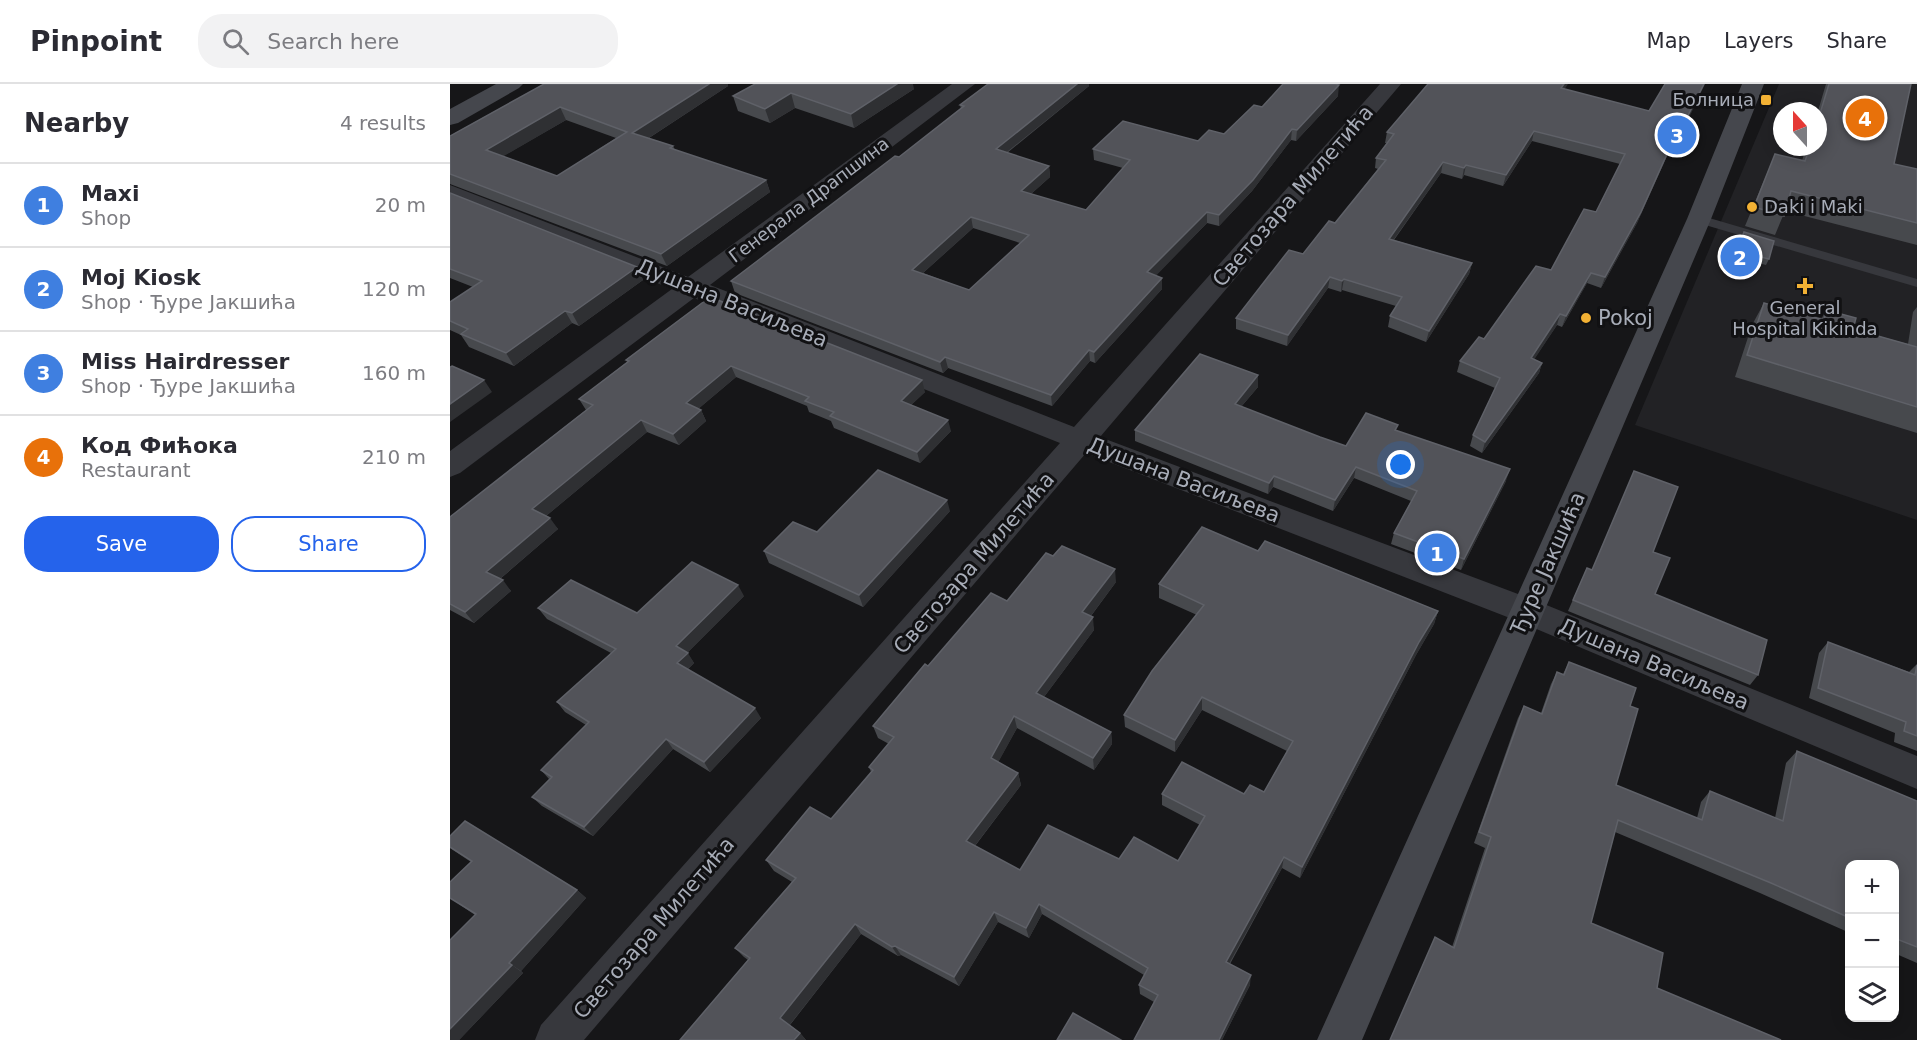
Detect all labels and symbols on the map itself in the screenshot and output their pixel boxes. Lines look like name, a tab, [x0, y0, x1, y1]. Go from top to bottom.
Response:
place label: Болница	[1672, 89, 1754, 110]
marker: Болница	[1759, 93, 1773, 107]
pin: 4	[1846, 96, 1884, 141]
street label: Светозара Милетића	[1208, 100, 1378, 292]
north arrow	[1773, 102, 1827, 156]
pin: 3	[1658, 112, 1696, 158]
street label: Генерала Драпшина	[725, 133, 893, 267]
place label: Daki i Maki	[1764, 196, 1863, 217]
marker: Daki i Maki	[1745, 200, 1759, 214]
pin: 2	[1720, 234, 1760, 279]
street label: Душана Васиљева	[633, 254, 831, 352]
marker: General Hospital Kikinda	[1796, 277, 1814, 295]
place label: General Hospital Kikinda	[1732, 297, 1878, 339]
place label: Pokoj	[1598, 306, 1653, 330]
marker: Pokoj	[1579, 311, 1593, 325]
street label: Душана Васиљева	[1085, 432, 1283, 528]
your location	[1386, 450, 1415, 479]
street label: Светозара Милетића	[889, 467, 1059, 659]
street label: Ђуре Јакшића	[1506, 488, 1590, 639]
pin: 1	[1418, 530, 1456, 576]
street label: Душана Васиљева	[1556, 613, 1752, 715]
street label: Светозара Милетића	[569, 832, 739, 1024]

